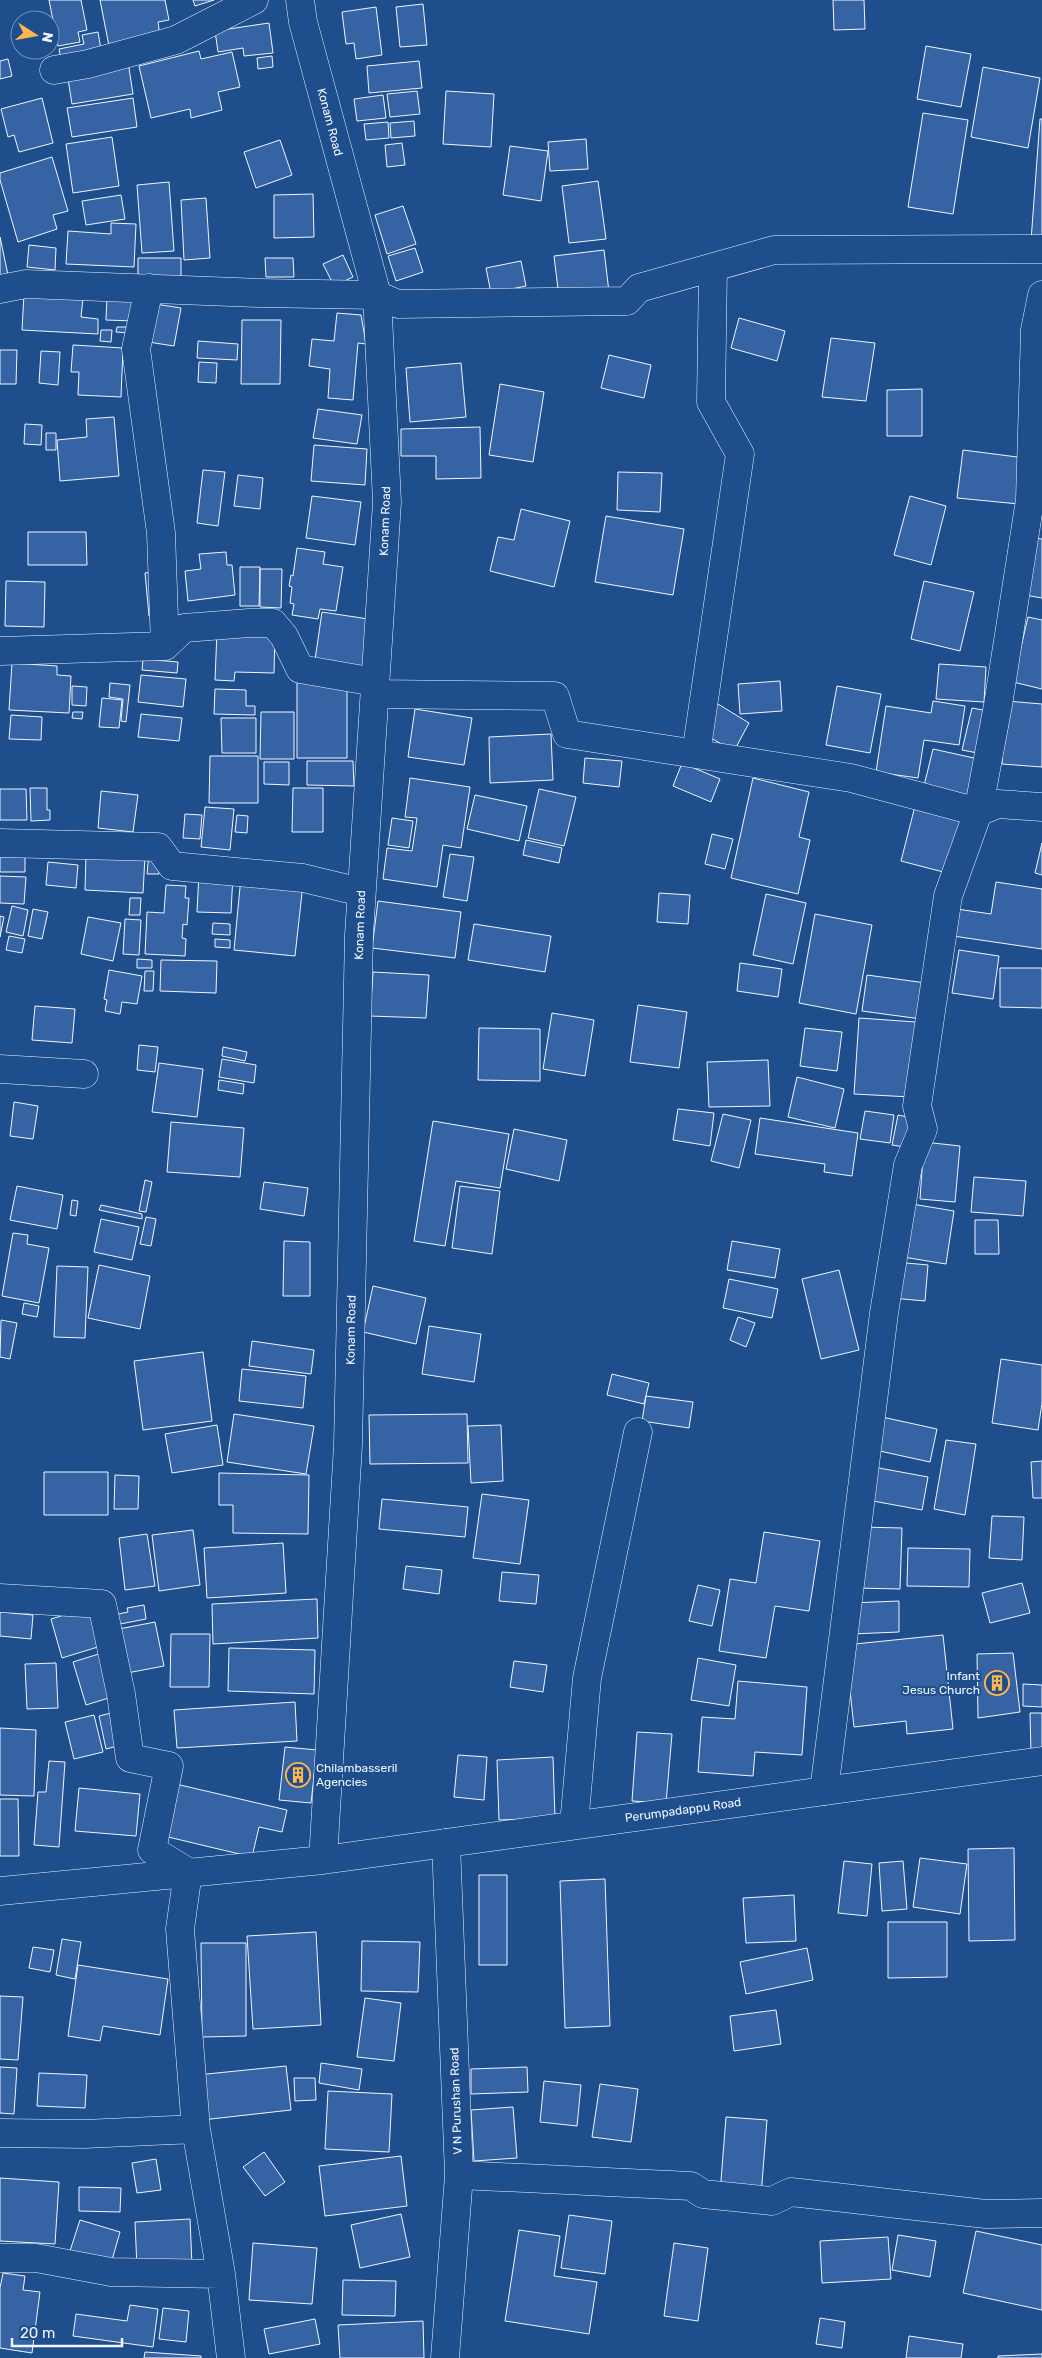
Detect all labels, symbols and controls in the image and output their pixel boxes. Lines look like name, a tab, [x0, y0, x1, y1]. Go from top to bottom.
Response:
north arrow	[10, 10, 60, 60]
text: N	[38, 31, 57, 44]
street label: Konam Road	[314, 87, 346, 157]
street label: Konam Road	[377, 486, 393, 556]
street label: Konam Road	[352, 890, 368, 960]
street label: Konam Road	[343, 1295, 359, 1365]
place label: Infant Jesus Church	[902, 1669, 980, 1697]
building icon: Infant Jesus Church	[984, 1670, 1010, 1696]
place label: Chilambasseril Agencies	[316, 1761, 398, 1789]
building icon: Chilambasseril Agencies	[285, 1762, 311, 1788]
street label: Perumpadappu Road	[624, 1795, 742, 1825]
street label: V N Purushan Road	[447, 2047, 465, 2155]
scale bar	[12, 2316, 122, 2348]
text: 20 m	[20, 2324, 55, 2342]

